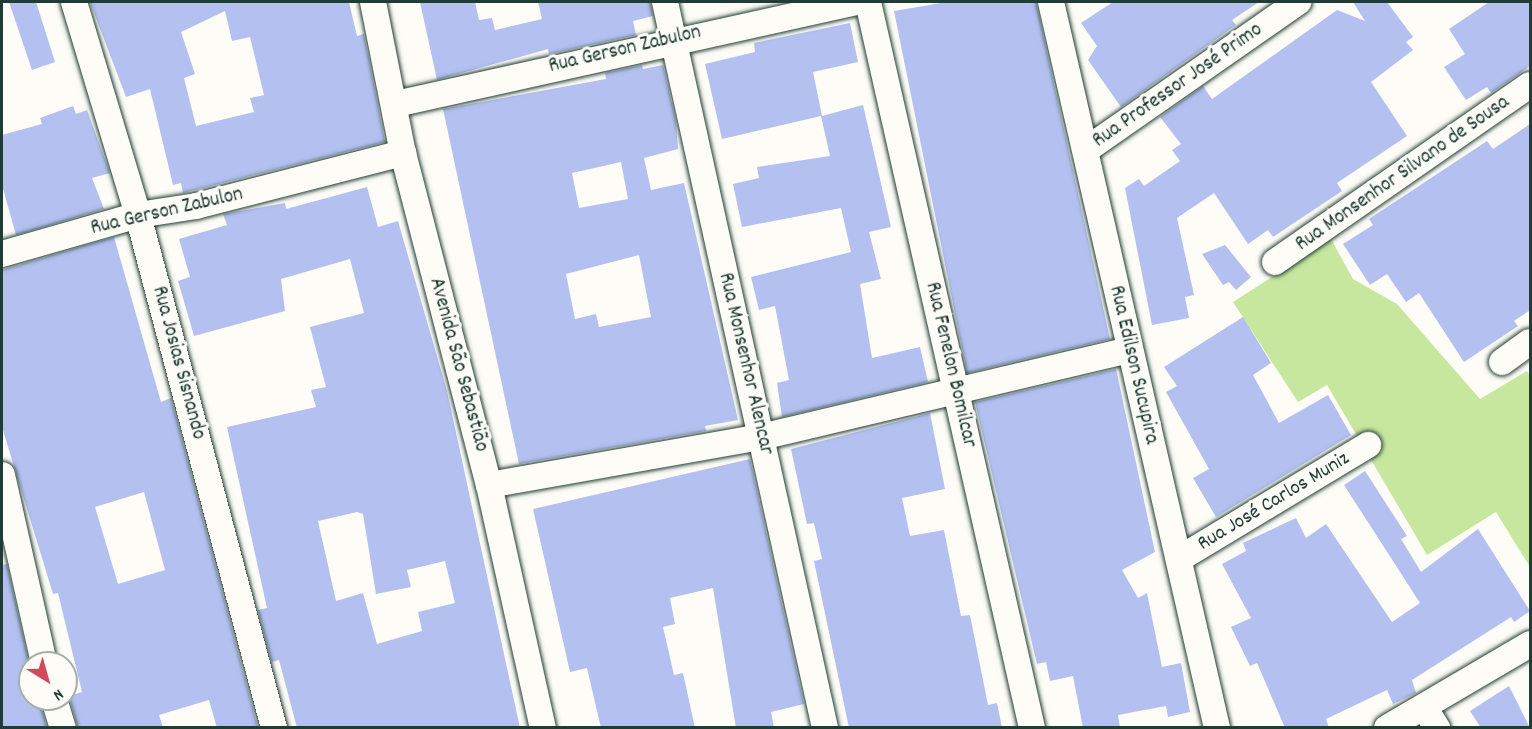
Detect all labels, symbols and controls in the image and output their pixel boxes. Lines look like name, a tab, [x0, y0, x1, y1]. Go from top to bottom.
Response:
street label: Rua Professor José Primo	[1088, 18, 1268, 154]
street label: Rua Gerson Zabulon	[546, 20, 704, 80]
street label: Rua Monsenhor Silvano de Sousa	[1291, 90, 1515, 258]
street label: Rua Gerson Zabulon	[88, 182, 246, 242]
street label: Rua Monsenhor Alencar	[712, 270, 778, 458]
street label: Avenida São Sebastião	[423, 275, 493, 455]
street label: Rua Fenelon Bomilcar	[919, 280, 981, 450]
street label: Rua Edilson Sucupira	[1103, 283, 1163, 447]
street label: Rua Josias Sisnando	[145, 284, 211, 442]
street label: Rua José Carlos Muniz	[1194, 447, 1354, 557]
north arrow	[18, 651, 78, 711]
text: N	[48, 683, 68, 706]

